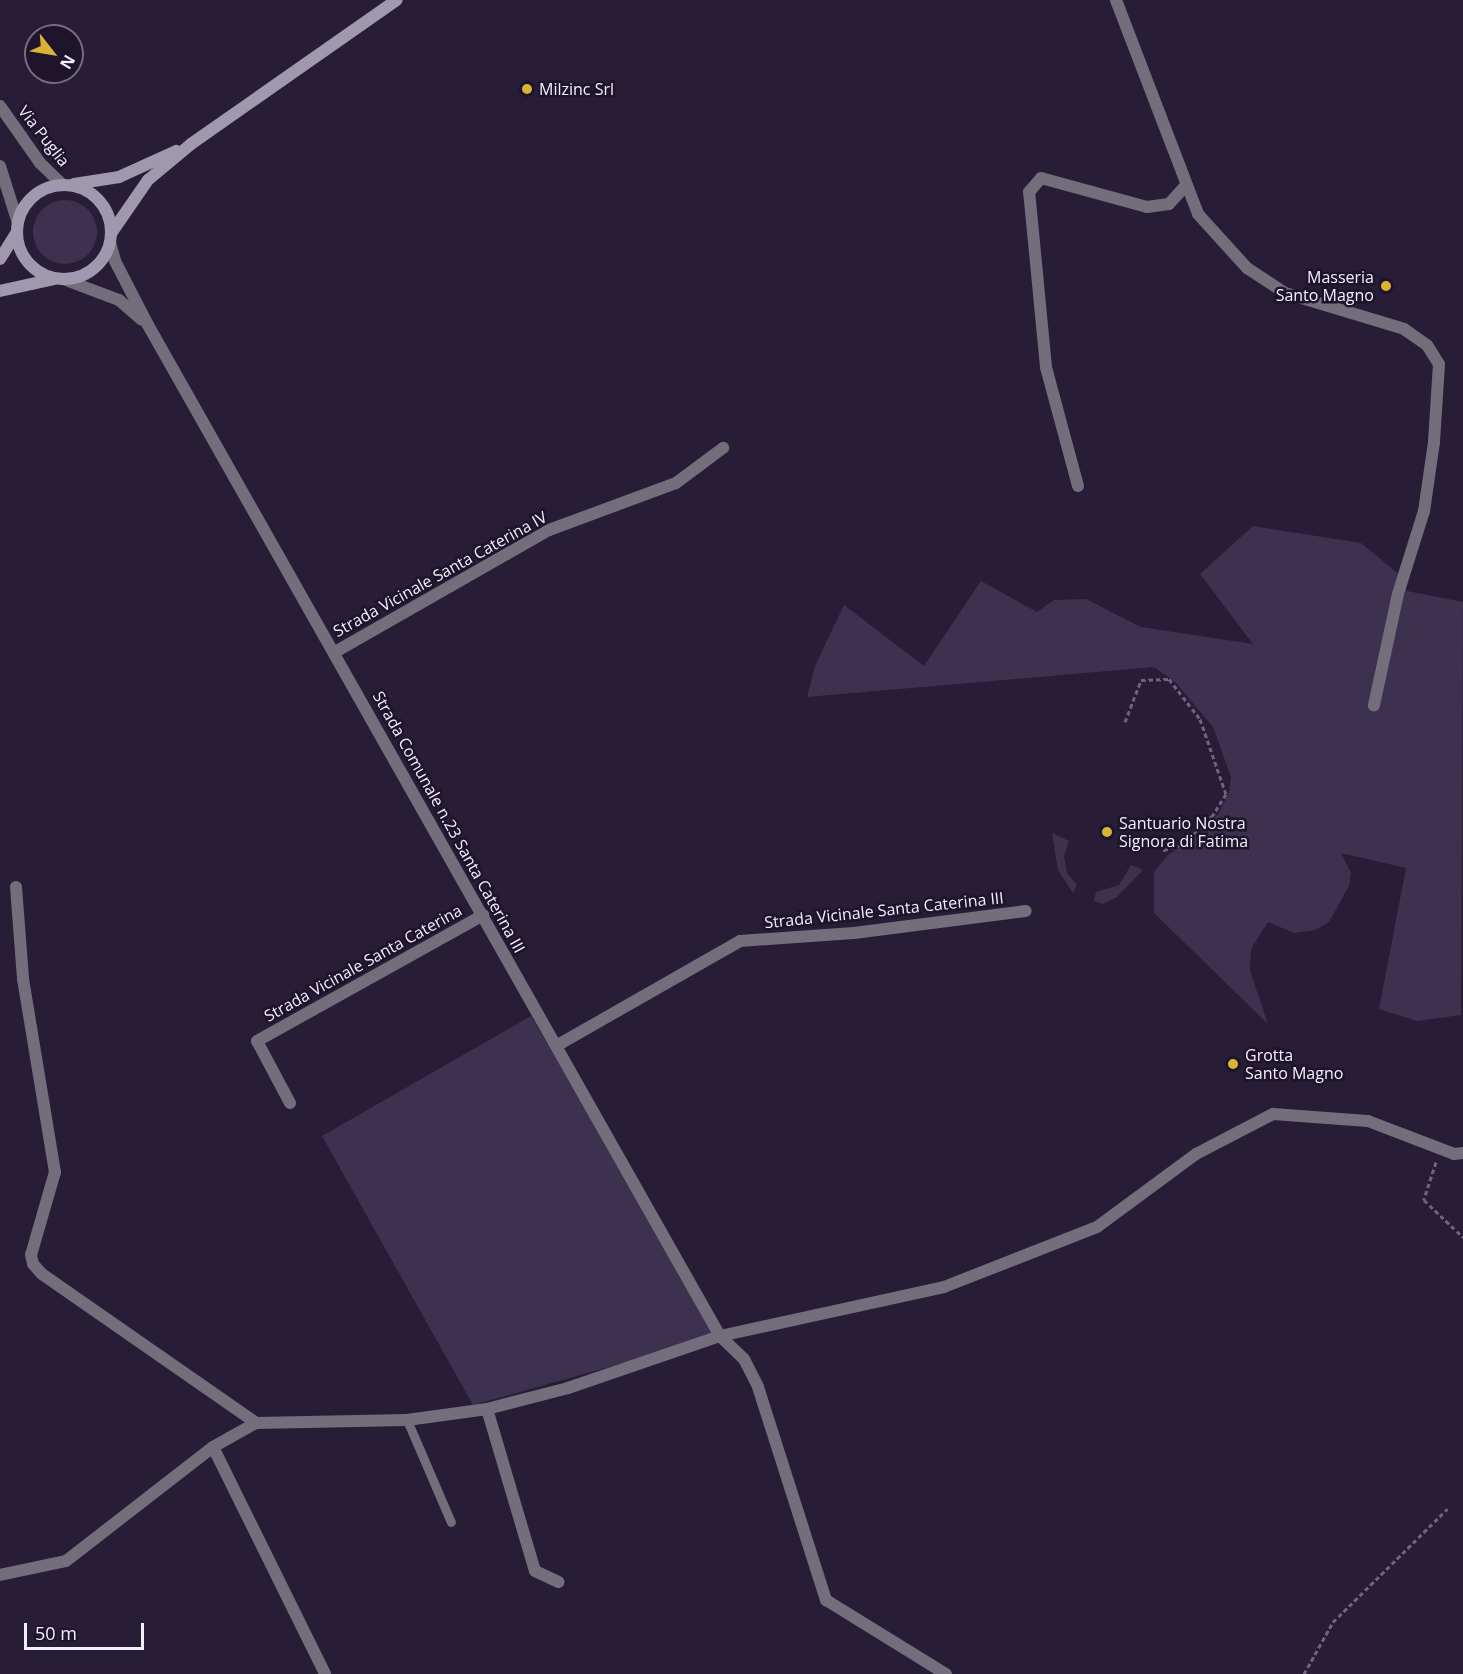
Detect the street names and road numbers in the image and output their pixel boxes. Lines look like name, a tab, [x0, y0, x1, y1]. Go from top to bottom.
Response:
street label: Via Puglia	[14, 102, 74, 170]
street label: Strada Vicinale Santa Caterina IV	[330, 507, 550, 641]
street label: Strada Comunale n.23 Santa Caterina III	[369, 688, 529, 956]
street label: Strada Vicinale Santa Caterina III	[763, 888, 1005, 932]
street label: Strada Vicinale Santa Caterina	[261, 901, 465, 1025]

